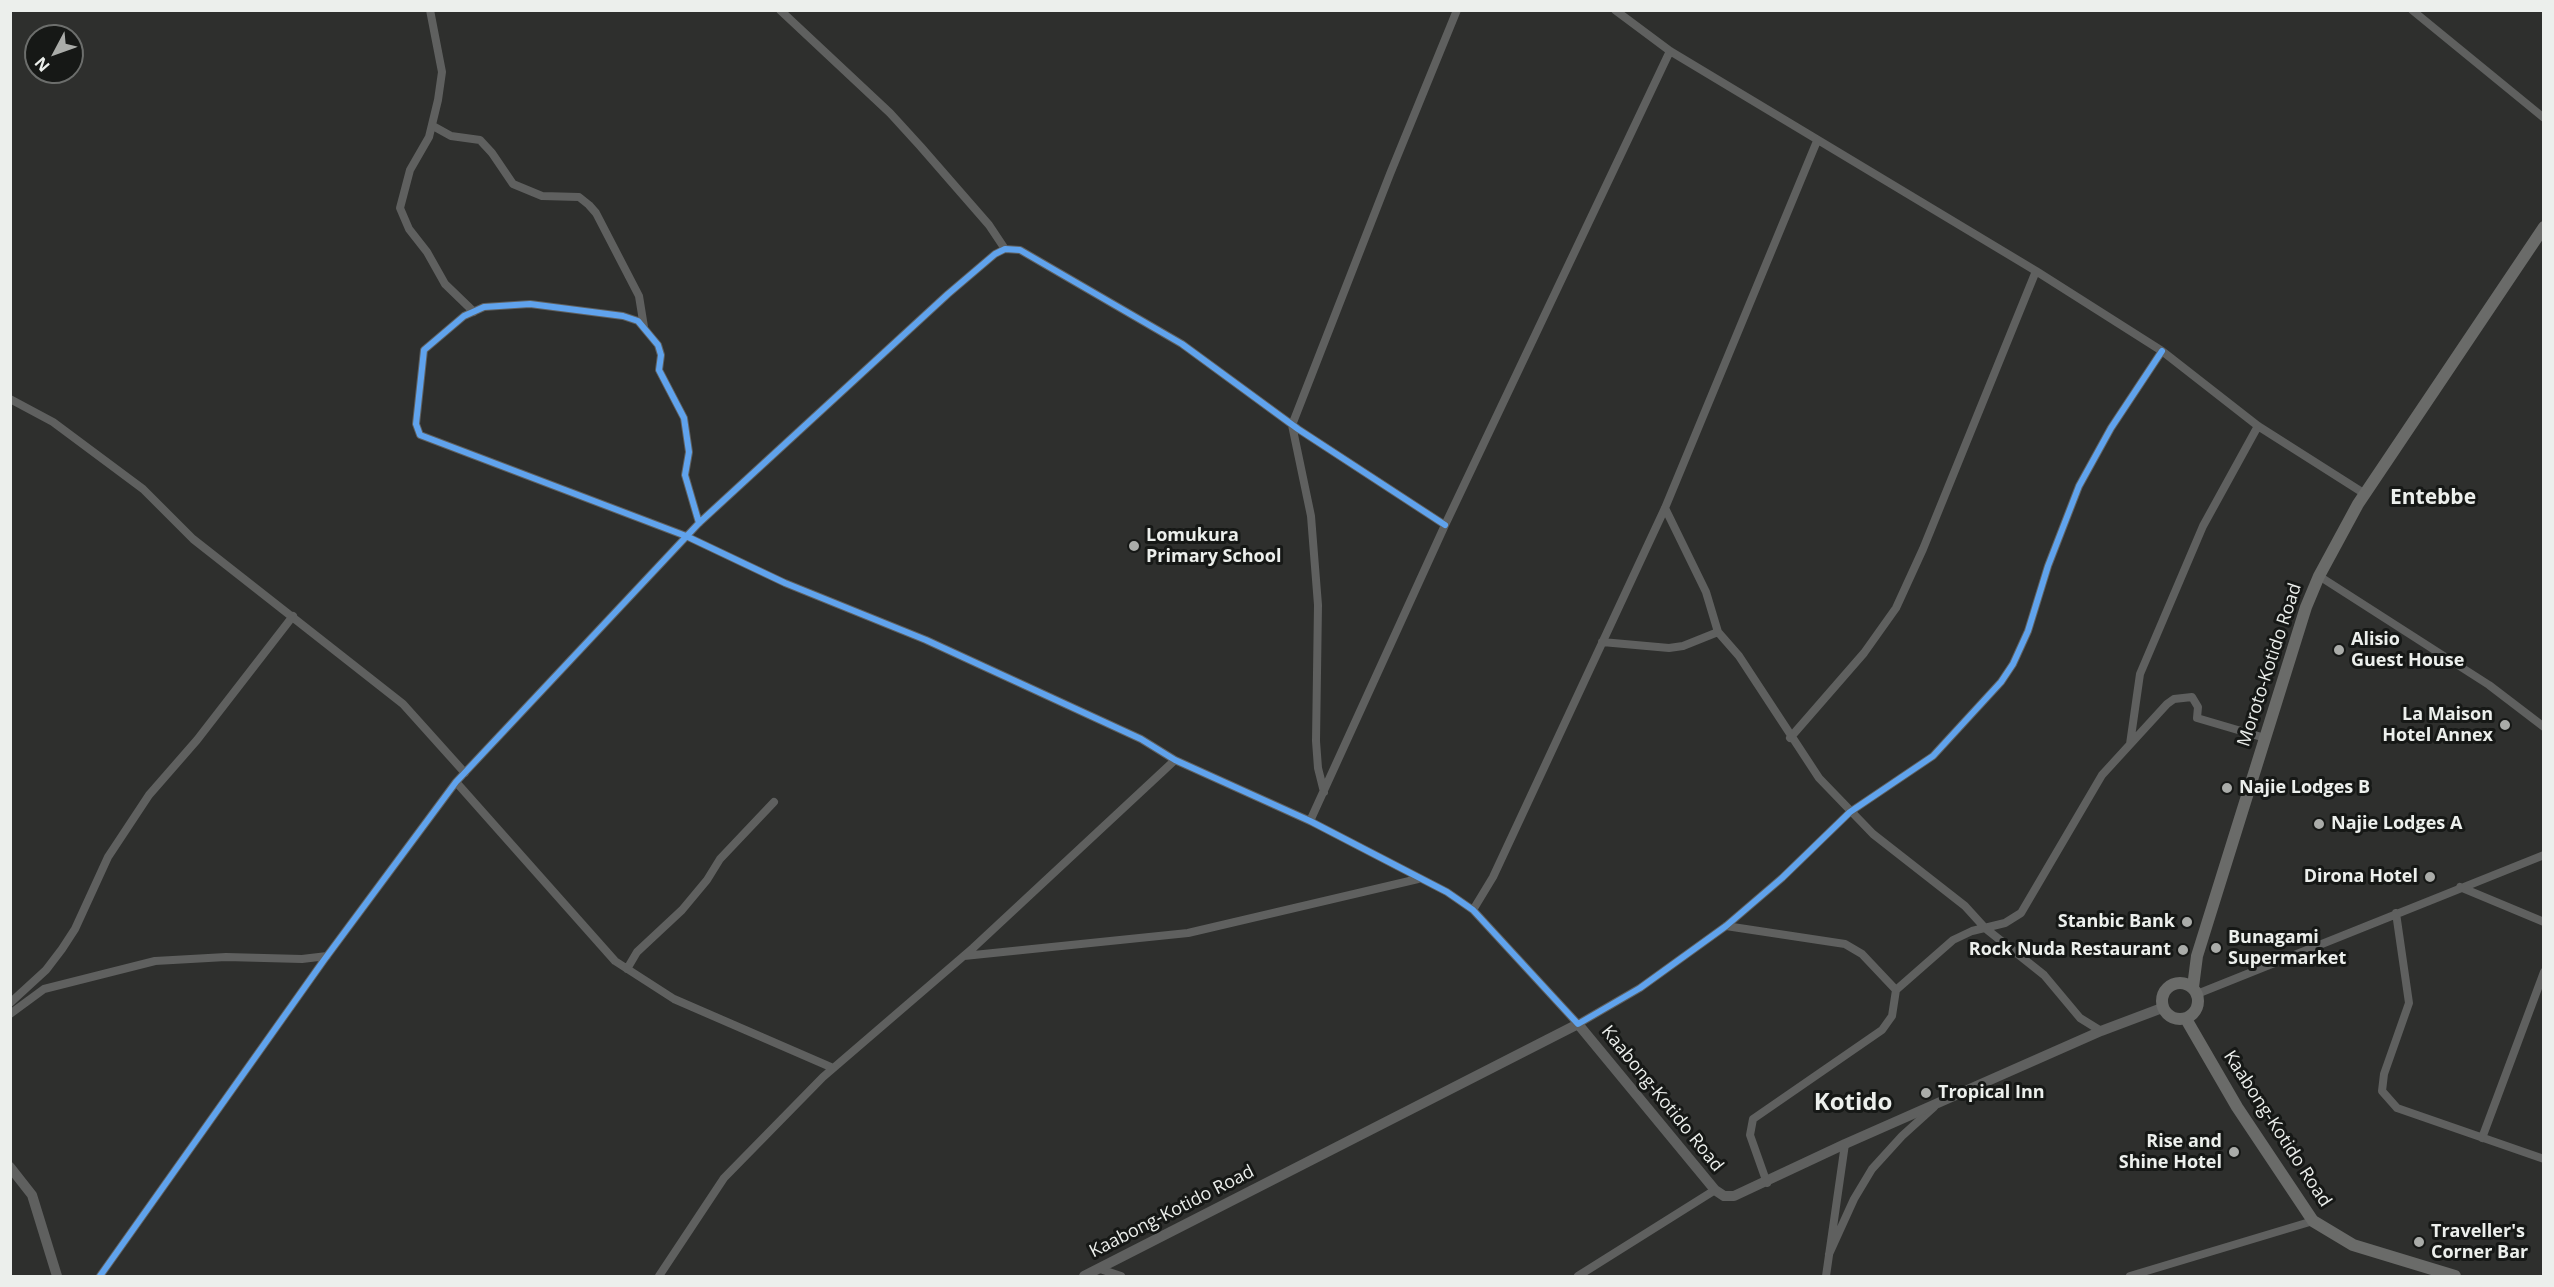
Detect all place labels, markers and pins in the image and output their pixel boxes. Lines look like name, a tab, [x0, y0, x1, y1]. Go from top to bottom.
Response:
place label: Lomukura Primary School	[1146, 525, 1281, 568]
marker: Lomukura Primary School	[1127, 539, 1141, 553]
place label: Alisio Guest House	[2351, 629, 2464, 672]
marker: Alisio Guest House	[2332, 643, 2346, 657]
place label: La Maison Hotel Annex	[2382, 704, 2493, 746]
marker: La Maison Hotel Annex	[2498, 718, 2512, 732]
place label: Najie Lodges B	[2239, 777, 2370, 799]
marker: Najie Lodges B	[2220, 781, 2234, 795]
place label: Najie Lodges A	[2331, 813, 2462, 835]
marker: Najie Lodges A	[2312, 817, 2326, 831]
place label: Dirona Hotel	[2304, 866, 2418, 888]
marker: Dirona Hotel	[2423, 870, 2437, 884]
place label: Stanbic Bank	[2058, 911, 2175, 933]
marker: Stanbic Bank	[2180, 915, 2194, 929]
place label: Bunagami Supermarket	[2228, 927, 2346, 970]
place label: Rock Nuda Restaurant	[1969, 939, 2171, 961]
marker: Bunagami Supermarket	[2209, 941, 2223, 955]
marker: Rock Nuda Restaurant	[2176, 943, 2190, 957]
place label: Tropical Inn	[1938, 1082, 2045, 1104]
marker: Tropical Inn	[1919, 1086, 1933, 1100]
place label: Rise and Shine Hotel	[2119, 1131, 2222, 1174]
marker: Rise and Shine Hotel	[2227, 1145, 2241, 1159]
place label: Traveller's Corner Bar	[2431, 1221, 2528, 1264]
marker: Traveller's Corner Bar	[2412, 1235, 2426, 1249]

